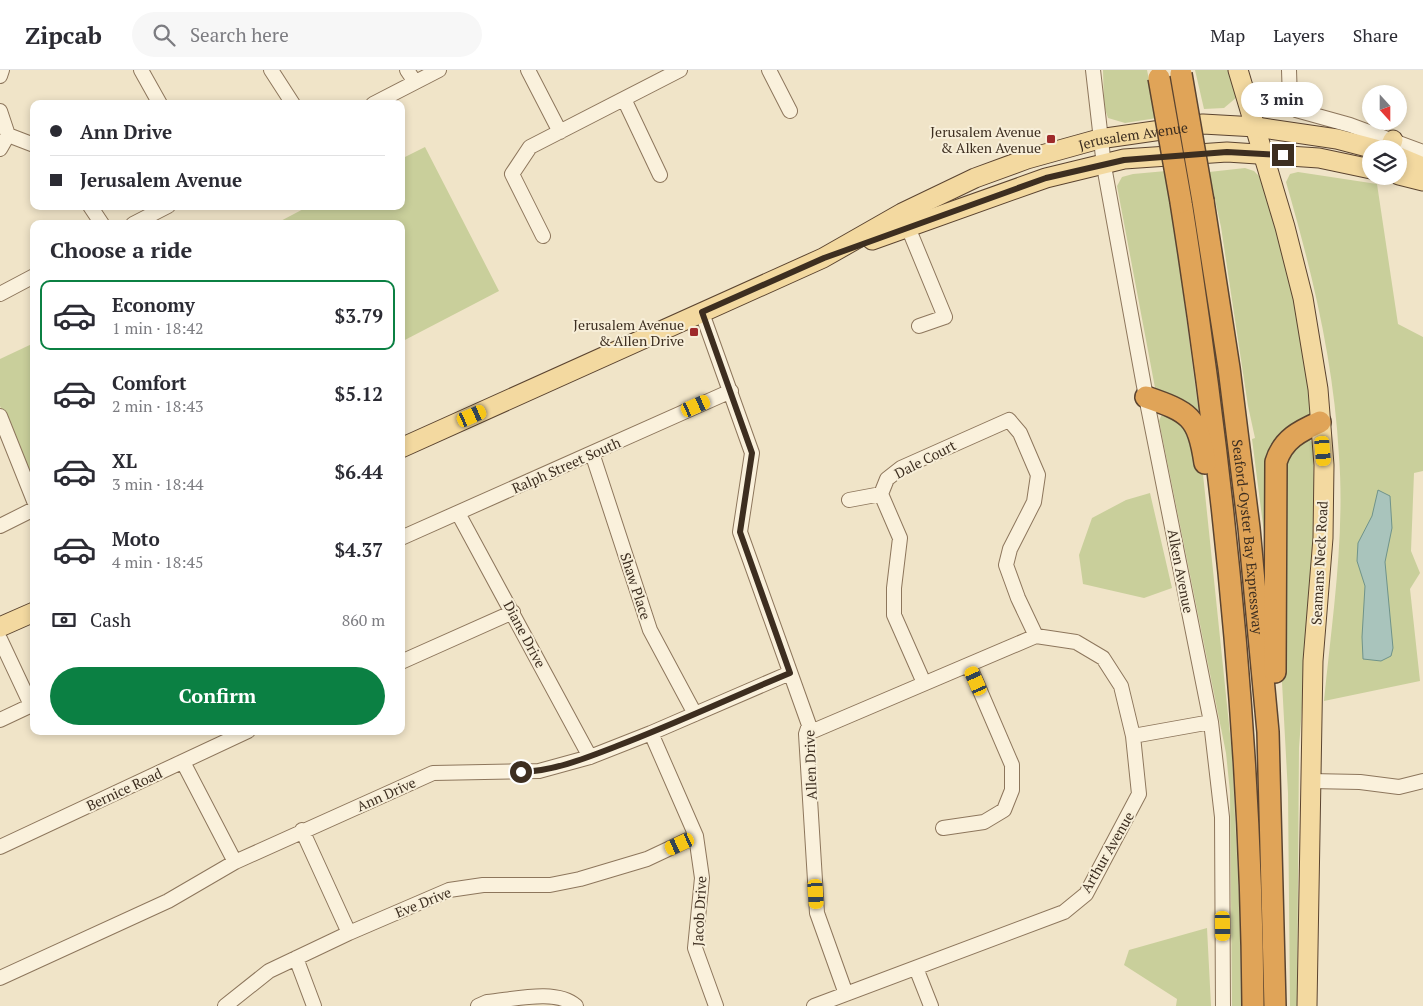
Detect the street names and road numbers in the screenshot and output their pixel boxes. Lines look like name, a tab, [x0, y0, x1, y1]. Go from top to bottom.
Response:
street label: Jerusalem Avenue	[1076, 117, 1189, 154]
street label: Ralph Street South	[509, 432, 623, 498]
street label: Dale Court	[891, 435, 960, 483]
street label: Seaford-Oyster Bay Expressway	[1228, 438, 1268, 636]
street label: Seamans Neck Road	[1306, 500, 1332, 626]
street label: Alken Avenue	[1164, 527, 1198, 615]
street label: Shaw Place	[616, 550, 656, 622]
street label: Diane Drive	[499, 597, 551, 671]
street label: Allen Drive	[799, 730, 821, 800]
street label: Bernice Road	[83, 763, 165, 815]
street label: Ann Drive	[353, 773, 419, 815]
street label: Arthur Avenue	[1076, 808, 1138, 896]
street label: Jacob Drive	[688, 875, 710, 947]
street label: Eve Drive	[392, 882, 454, 922]

